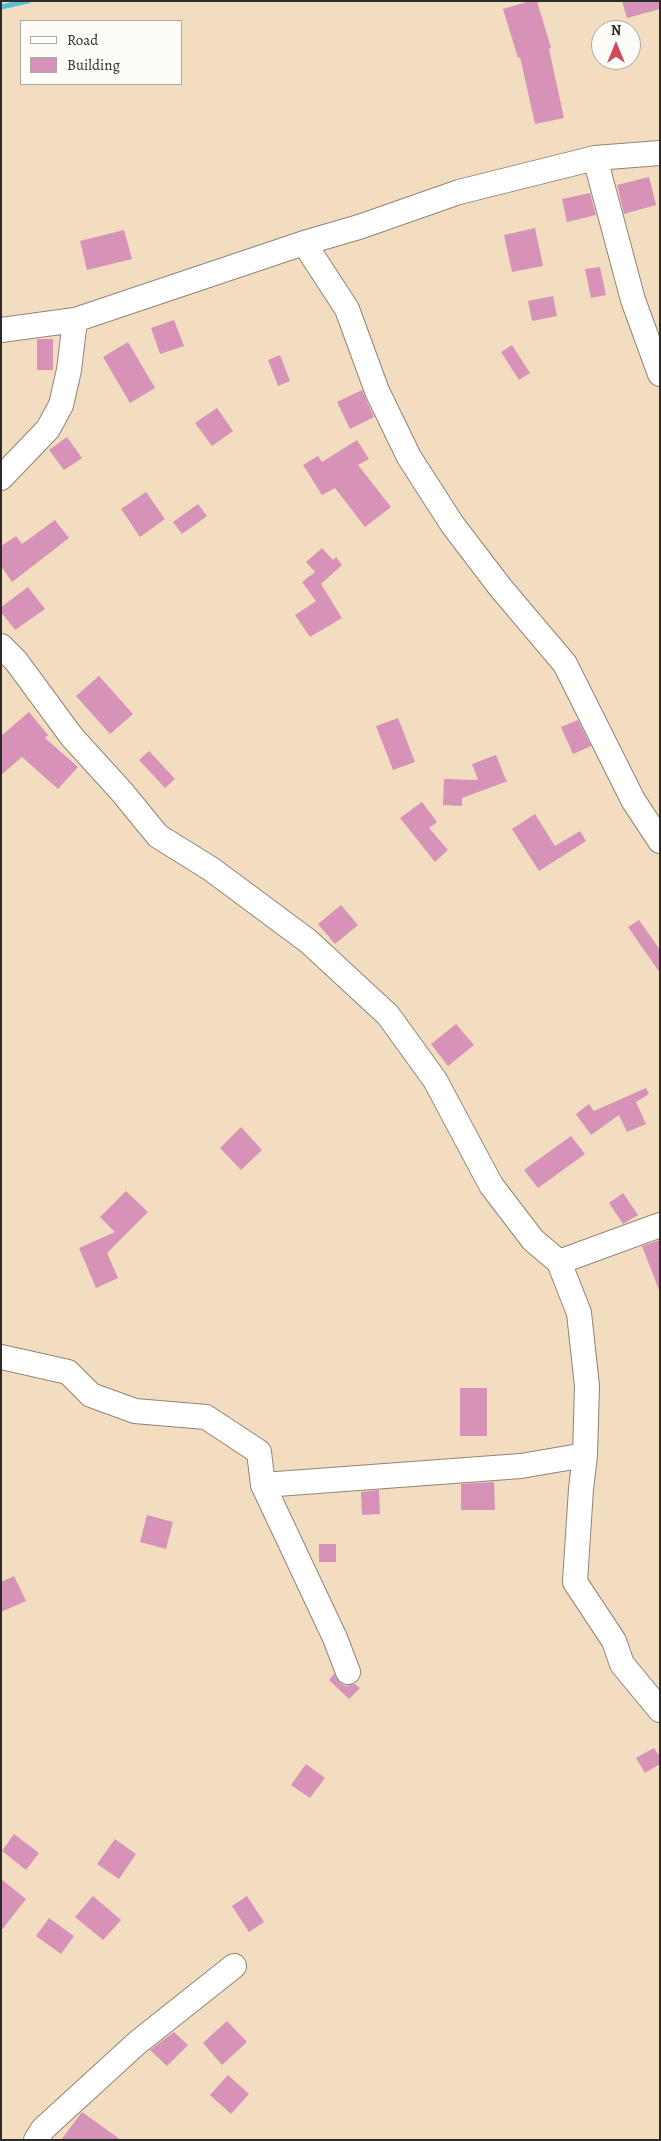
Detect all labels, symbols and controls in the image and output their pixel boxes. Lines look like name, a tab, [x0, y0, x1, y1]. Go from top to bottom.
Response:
legend	[20, 20, 182, 85]
north arrow	[591, 20, 641, 70]
text: N	[611, 21, 621, 40]
text: Road	[67, 30, 98, 50]
text: Building	[67, 55, 120, 75]

